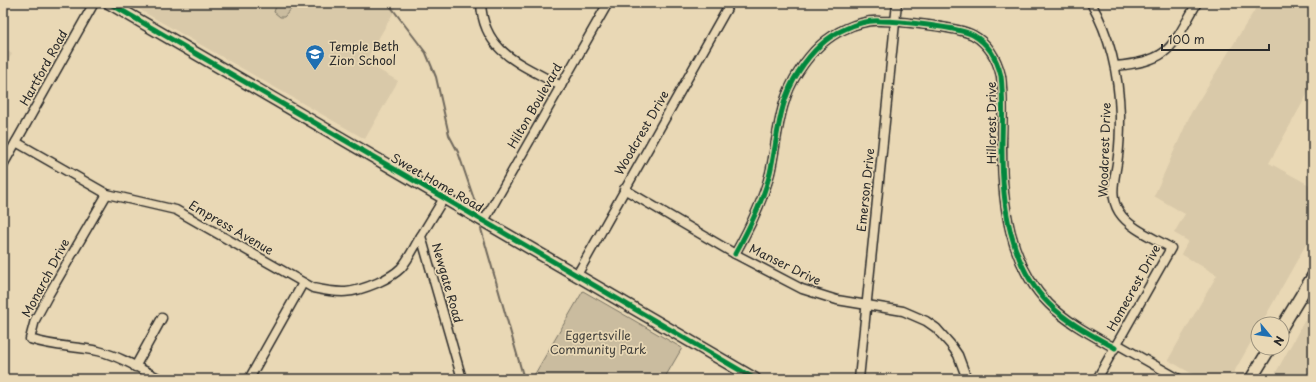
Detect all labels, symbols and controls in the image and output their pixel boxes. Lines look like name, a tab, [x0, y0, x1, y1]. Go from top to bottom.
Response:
street label: Hartford Road	[15, 26, 71, 109]
scale bar	[1162, 26, 1269, 52]
text: 100 m	[1168, 30, 1205, 48]
place label: Temple Beth Zion School	[329, 37, 399, 69]
school or university icon: Temple Beth Zion School	[304, 43, 326, 71]
street label: Hilton Boulevard	[502, 59, 566, 152]
street label: Hillcrest Drive	[982, 82, 1000, 164]
street label: Woodcrest Drive	[610, 87, 673, 178]
street label: Woodcrest Drive	[1093, 102, 1115, 198]
street label: Emerson Drive	[852, 147, 878, 233]
street label: Sweet Home Road	[388, 148, 487, 216]
street label: Empress Avenue	[186, 196, 278, 259]
street label: Monarch Drive	[17, 235, 74, 320]
street label: Manser Drive	[747, 239, 824, 289]
street label: Newgate Road	[428, 241, 468, 325]
street label: Homecrest Drive	[1102, 241, 1164, 334]
north arrow	[1250, 316, 1290, 356]
park label: Eggertsville Community Park	[550, 326, 646, 358]
text: N	[1269, 333, 1289, 349]

